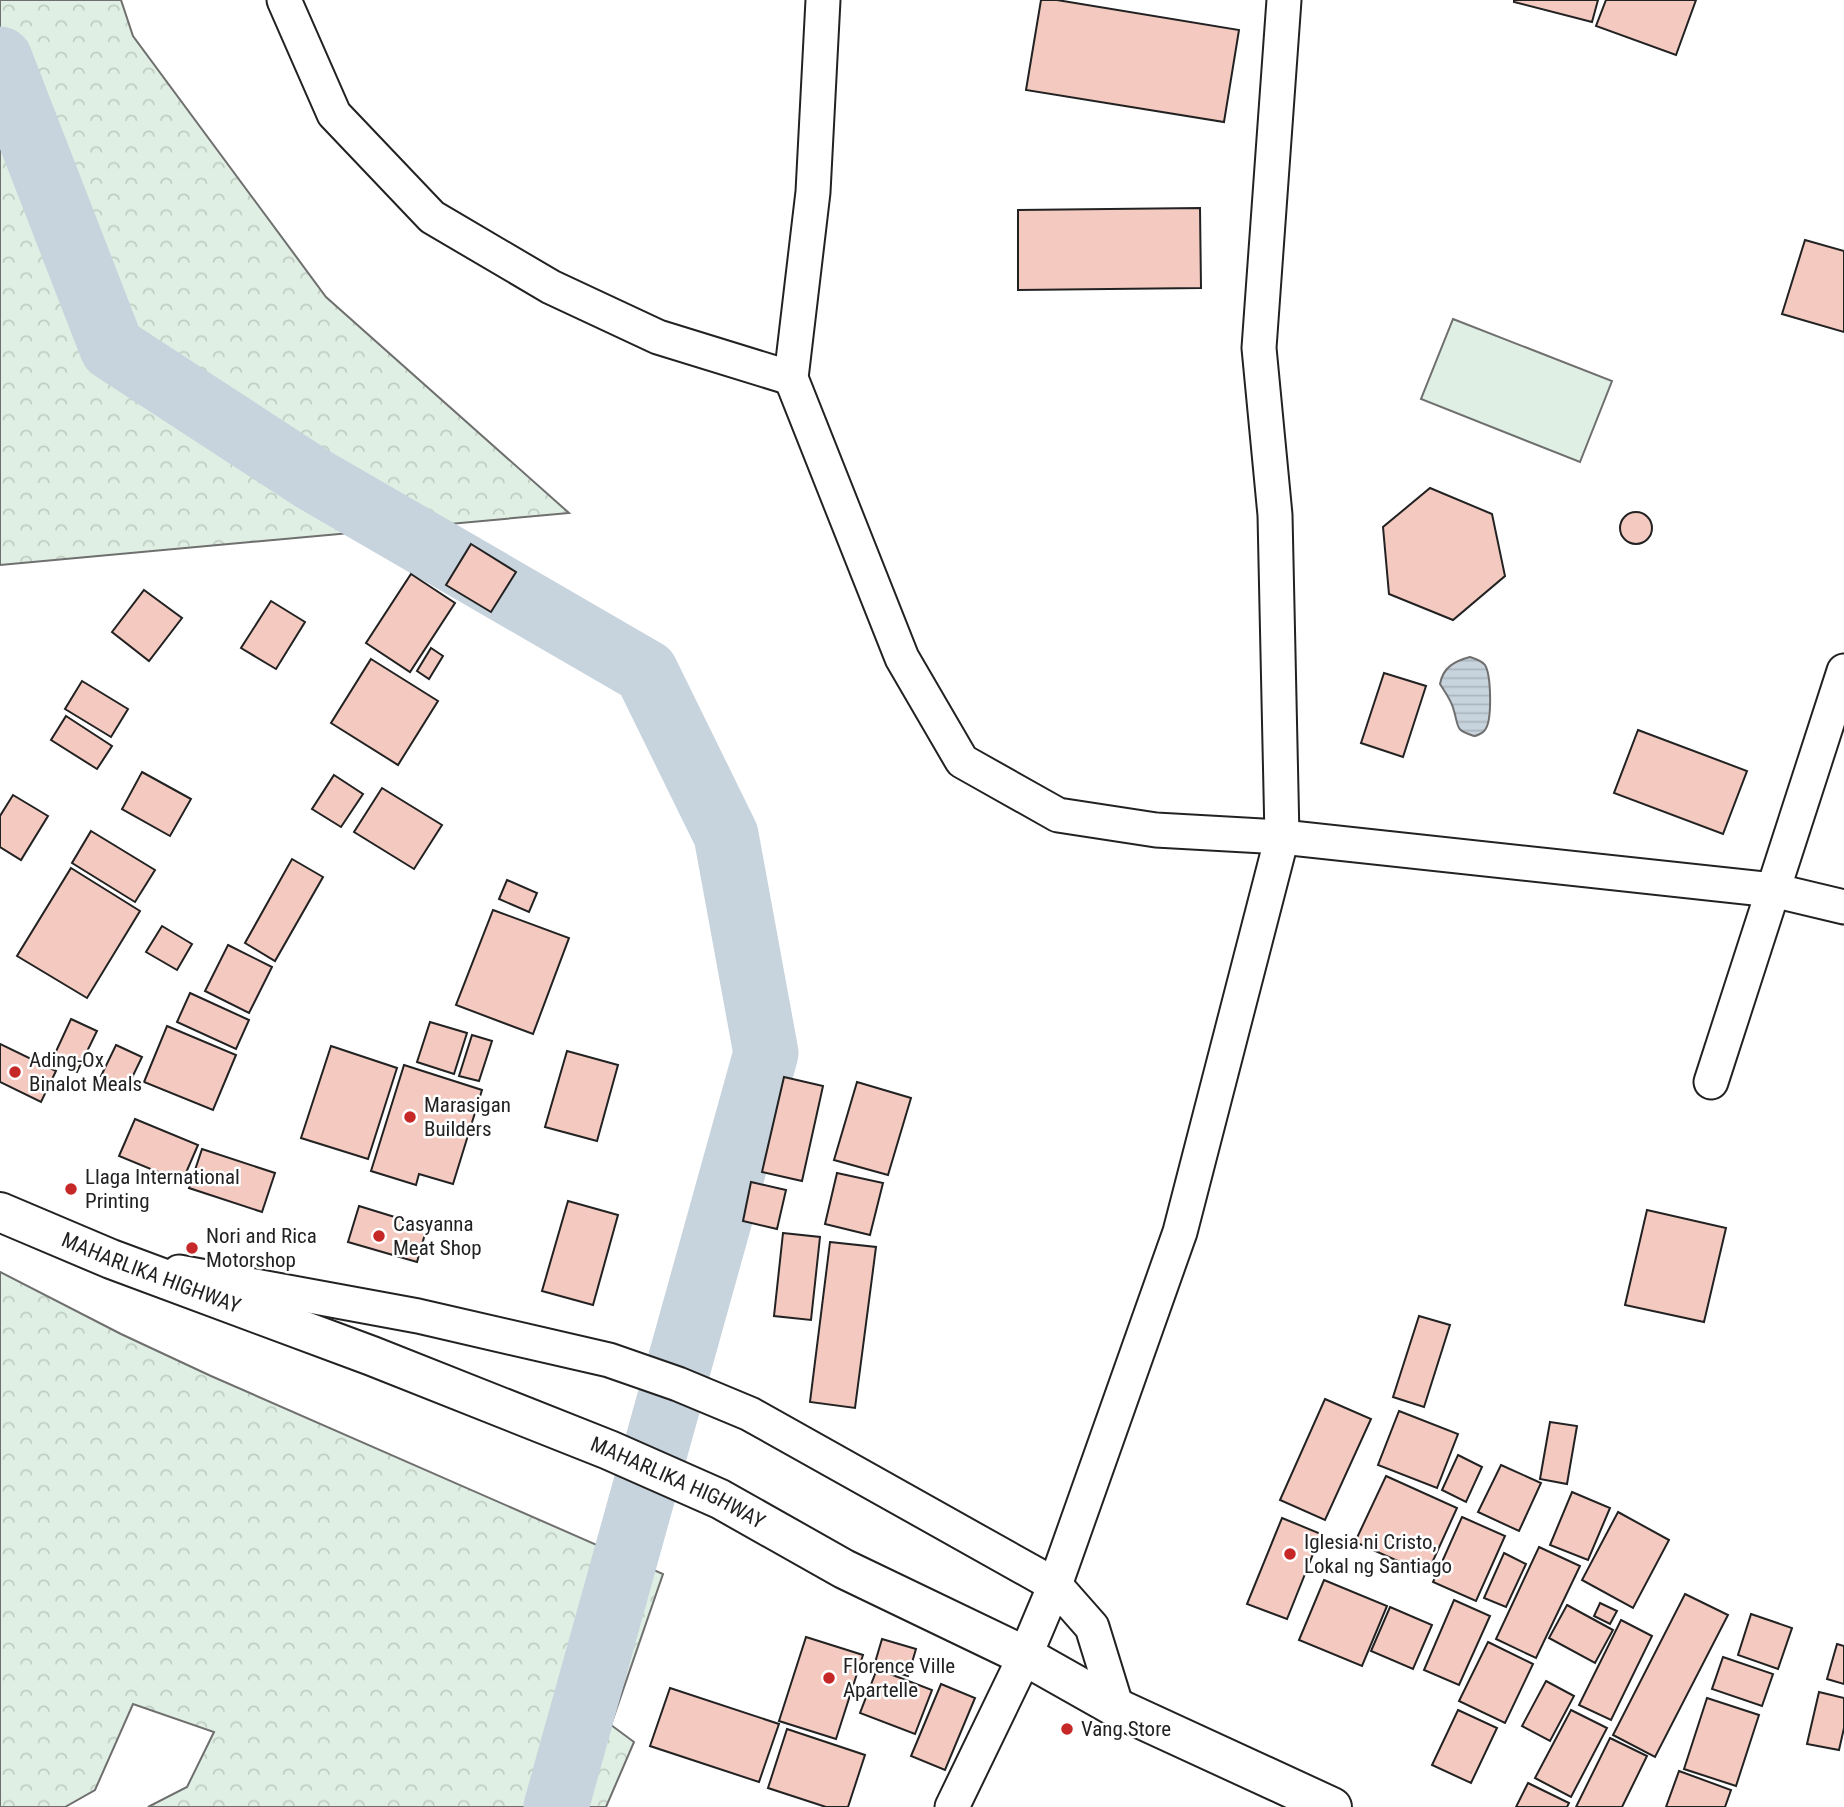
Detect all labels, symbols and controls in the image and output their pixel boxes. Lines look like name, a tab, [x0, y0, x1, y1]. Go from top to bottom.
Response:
place label: Ading-Ox Binalot Meals	[29, 1048, 142, 1096]
marker: Ading-Ox Binalot Meals	[7, 1064, 23, 1080]
place label: Marasigan Builders	[424, 1093, 511, 1141]
marker: Marasigan Builders	[402, 1109, 418, 1125]
place label: Llaga International Printing	[85, 1165, 240, 1213]
marker: Llaga International Printing	[63, 1181, 79, 1197]
place label: Casyanna Meat Shop	[393, 1212, 482, 1260]
place label: Nori and Rica Motorshop	[206, 1224, 317, 1272]
street label: MAHARLIKA HIGHWAY	[58, 1227, 244, 1318]
marker: Casyanna Meat Shop	[371, 1228, 387, 1244]
marker: Nori and Rica Motorshop	[184, 1240, 200, 1256]
street label: MAHARLIKA HIGHWAY	[587, 1432, 769, 1534]
place label: Iglesia ni Cristo, Lokal ng Santiago	[1304, 1530, 1452, 1578]
marker: Iglesia ni Cristo, Lokal ng Santiago	[1282, 1546, 1298, 1562]
place label: Florence Ville Apartelle	[843, 1654, 955, 1702]
marker: Florence Ville Apartelle	[821, 1670, 837, 1686]
place label: Vang Store	[1081, 1717, 1171, 1741]
marker: Vang Store	[1059, 1721, 1075, 1737]

